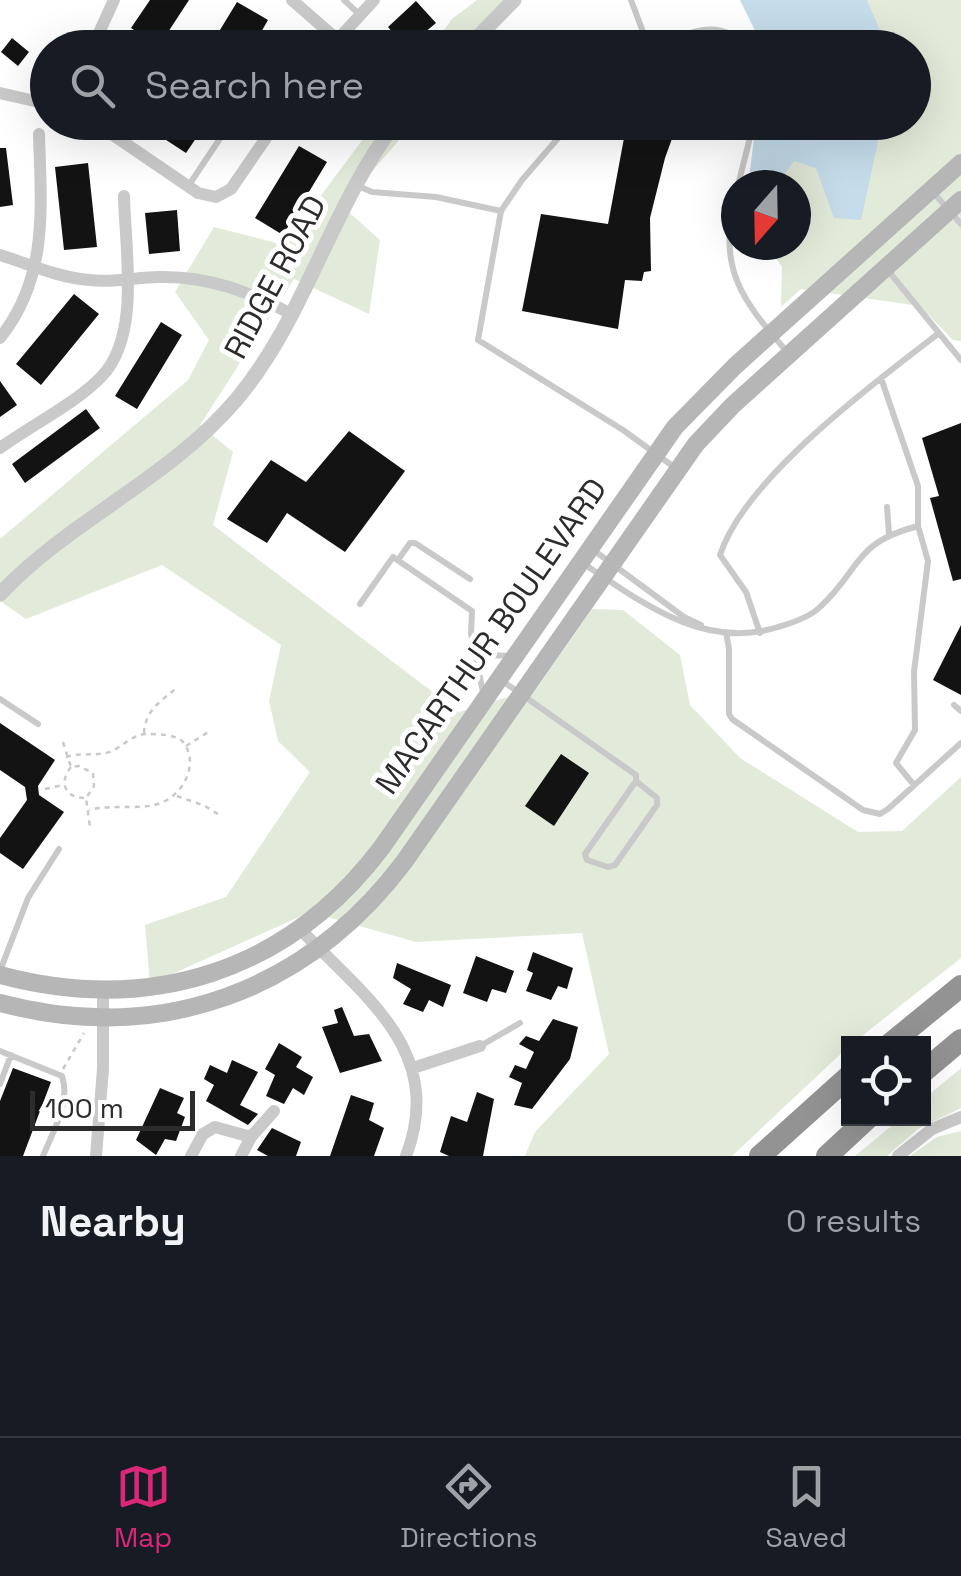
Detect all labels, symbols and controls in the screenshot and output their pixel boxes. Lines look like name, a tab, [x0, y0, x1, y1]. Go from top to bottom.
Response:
search box	[30, 30, 931, 140]
icon: search	[65, 58, 120, 113]
text: Search here	[145, 61, 364, 109]
north arrow	[721, 170, 811, 260]
street label: RIDGE ROAD	[215, 188, 335, 366]
street label: MACARTHUR BOULEVARD	[367, 470, 615, 802]
map controls	[841, 1036, 931, 1126]
button: locate	[841, 1036, 931, 1126]
scale bar	[30, 1086, 195, 1130]
text: 100 m	[45, 1090, 124, 1126]
text: Nearby	[40, 1195, 186, 1248]
text: 0 results	[786, 1201, 921, 1241]
tab: Map	[114, 1459, 172, 1555]
tab: Directions	[400, 1459, 537, 1555]
tab: Saved	[765, 1459, 847, 1555]

